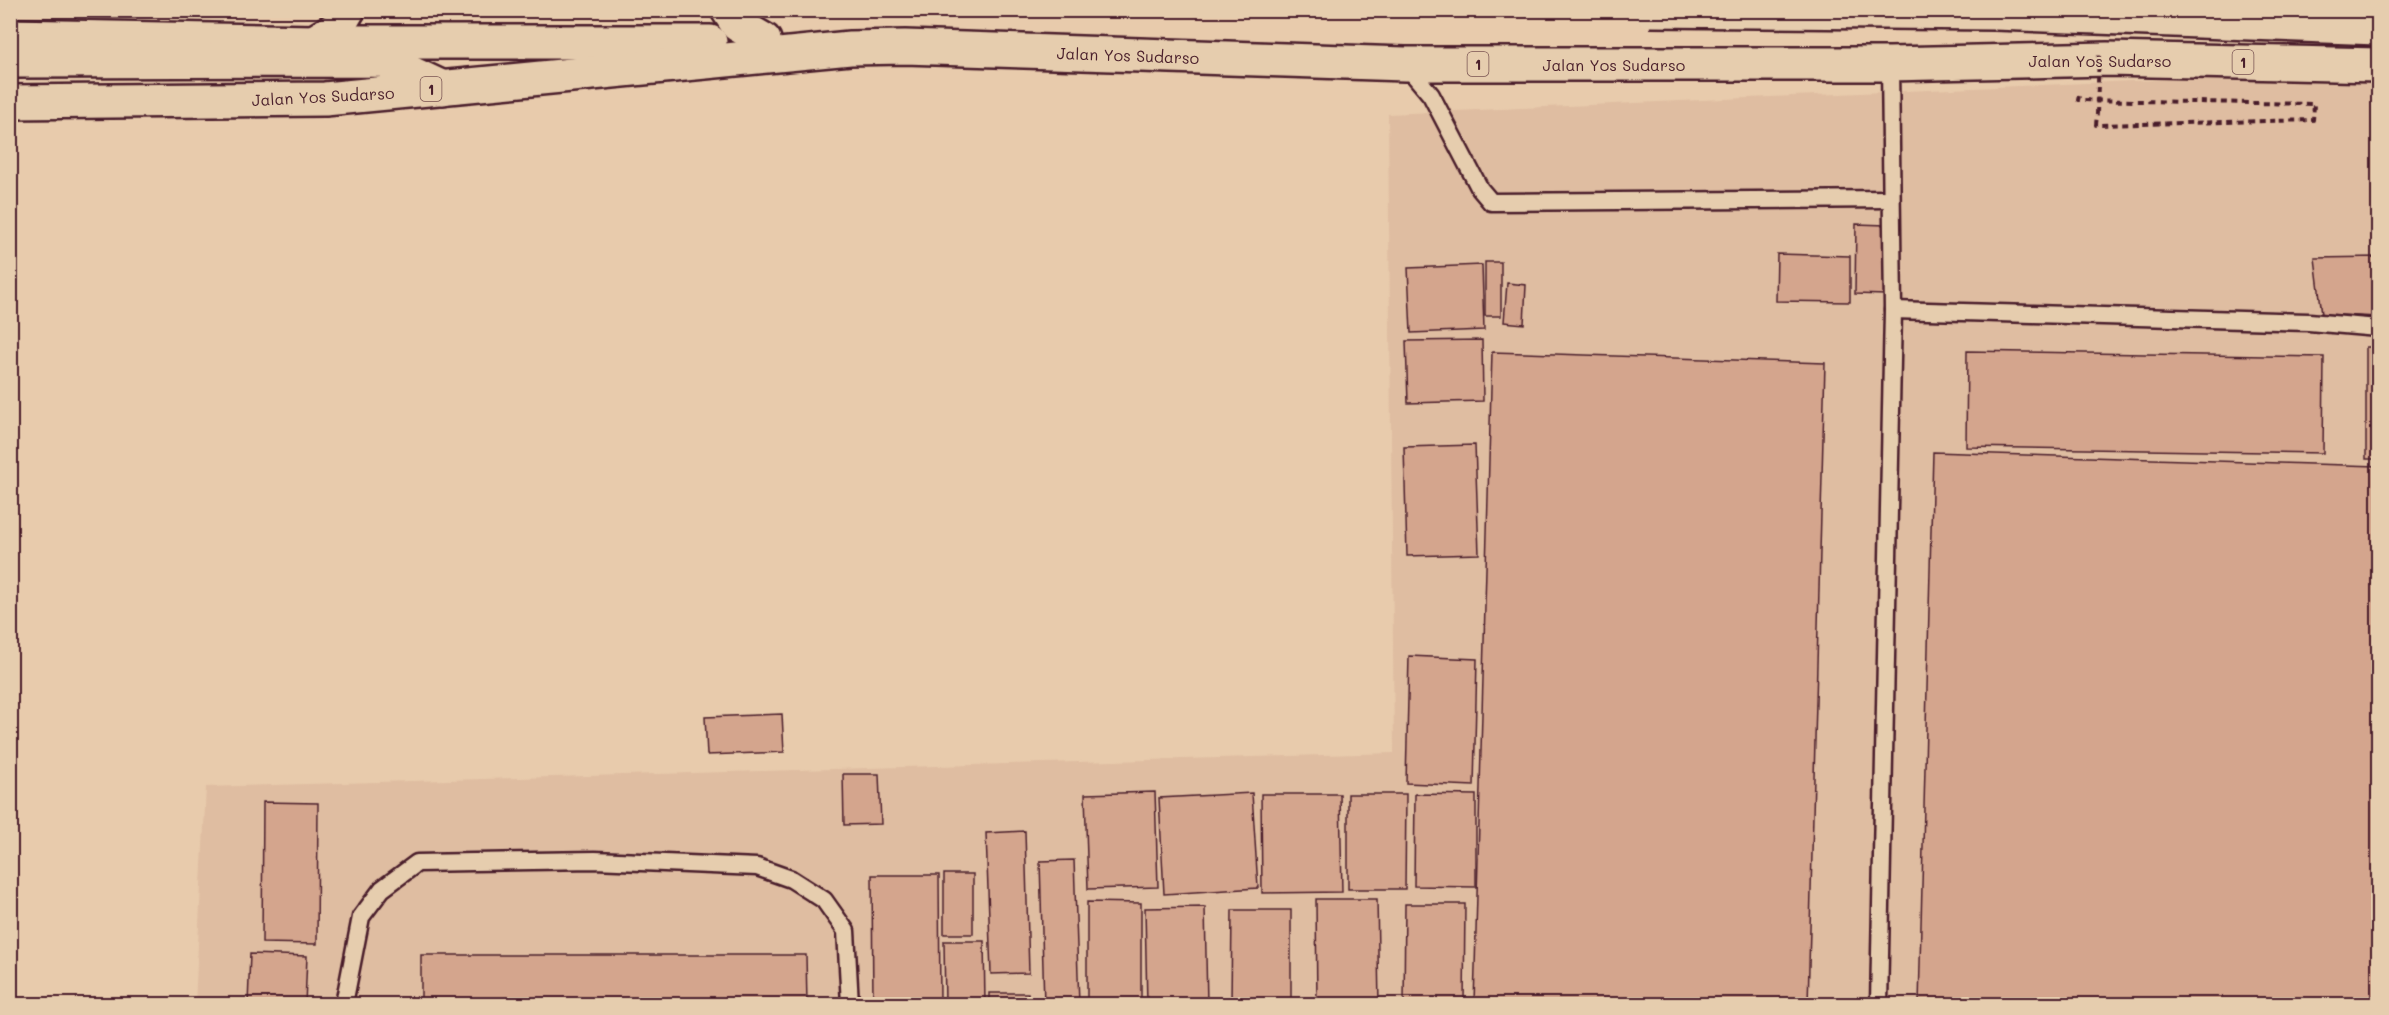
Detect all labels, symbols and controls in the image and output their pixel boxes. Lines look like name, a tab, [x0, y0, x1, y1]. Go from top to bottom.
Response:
street label: Jalan Yos Sudarso	[1056, 42, 1200, 68]
street label: Jalan Yos Sudarso	[2029, 50, 2171, 71]
road number: 1	[2232, 50, 2254, 74]
road number: 1	[1468, 52, 1488, 76]
street label: Jalan Yos Sudarso	[1543, 54, 1685, 75]
road number: 1	[420, 77, 442, 101]
street label: Jalan Yos Sudarso	[251, 82, 395, 110]

